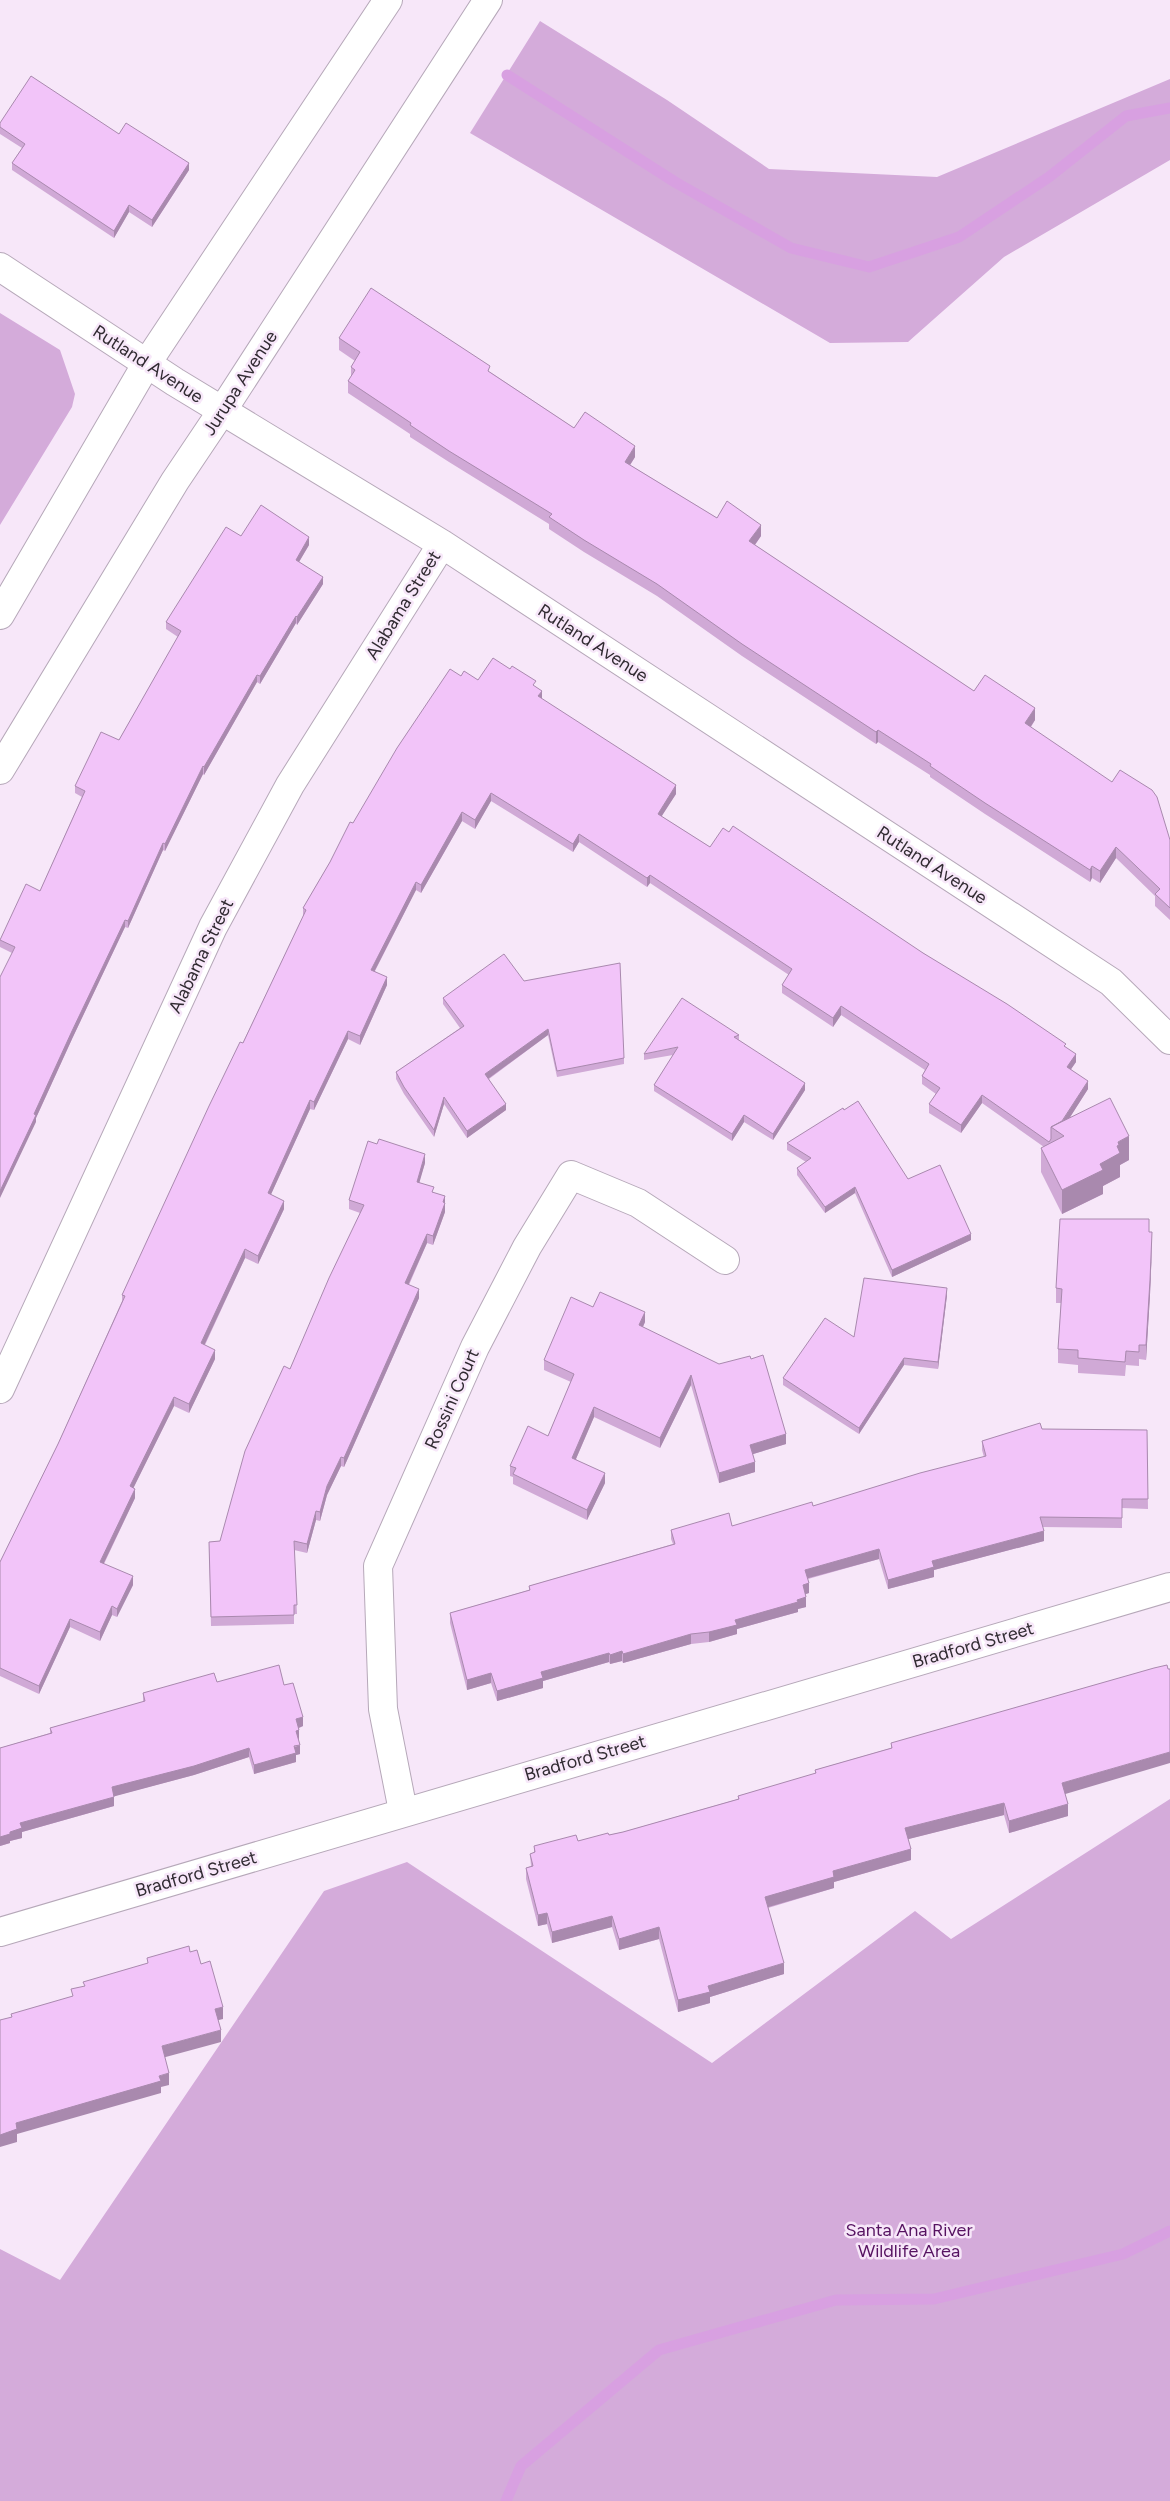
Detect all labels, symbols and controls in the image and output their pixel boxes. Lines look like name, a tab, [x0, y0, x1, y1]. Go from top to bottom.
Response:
street label: Rutland Avenue	[89, 320, 207, 408]
street label: Jurupa Avenue	[198, 326, 282, 440]
street label: Alabama Street	[361, 546, 445, 664]
street label: Rutland Avenue	[534, 599, 652, 687]
street label: Rutland Avenue	[873, 821, 991, 909]
street label: Alabama Street	[164, 895, 238, 1017]
street label: Rossini Court	[420, 1345, 484, 1453]
street label: Bradford Street	[910, 1617, 1036, 1673]
street label: Bradford Street	[522, 1730, 648, 1786]
street label: Bradford Street	[133, 1846, 259, 1902]
park label: Santa Ana River Wildlife Area	[845, 2219, 973, 2262]

